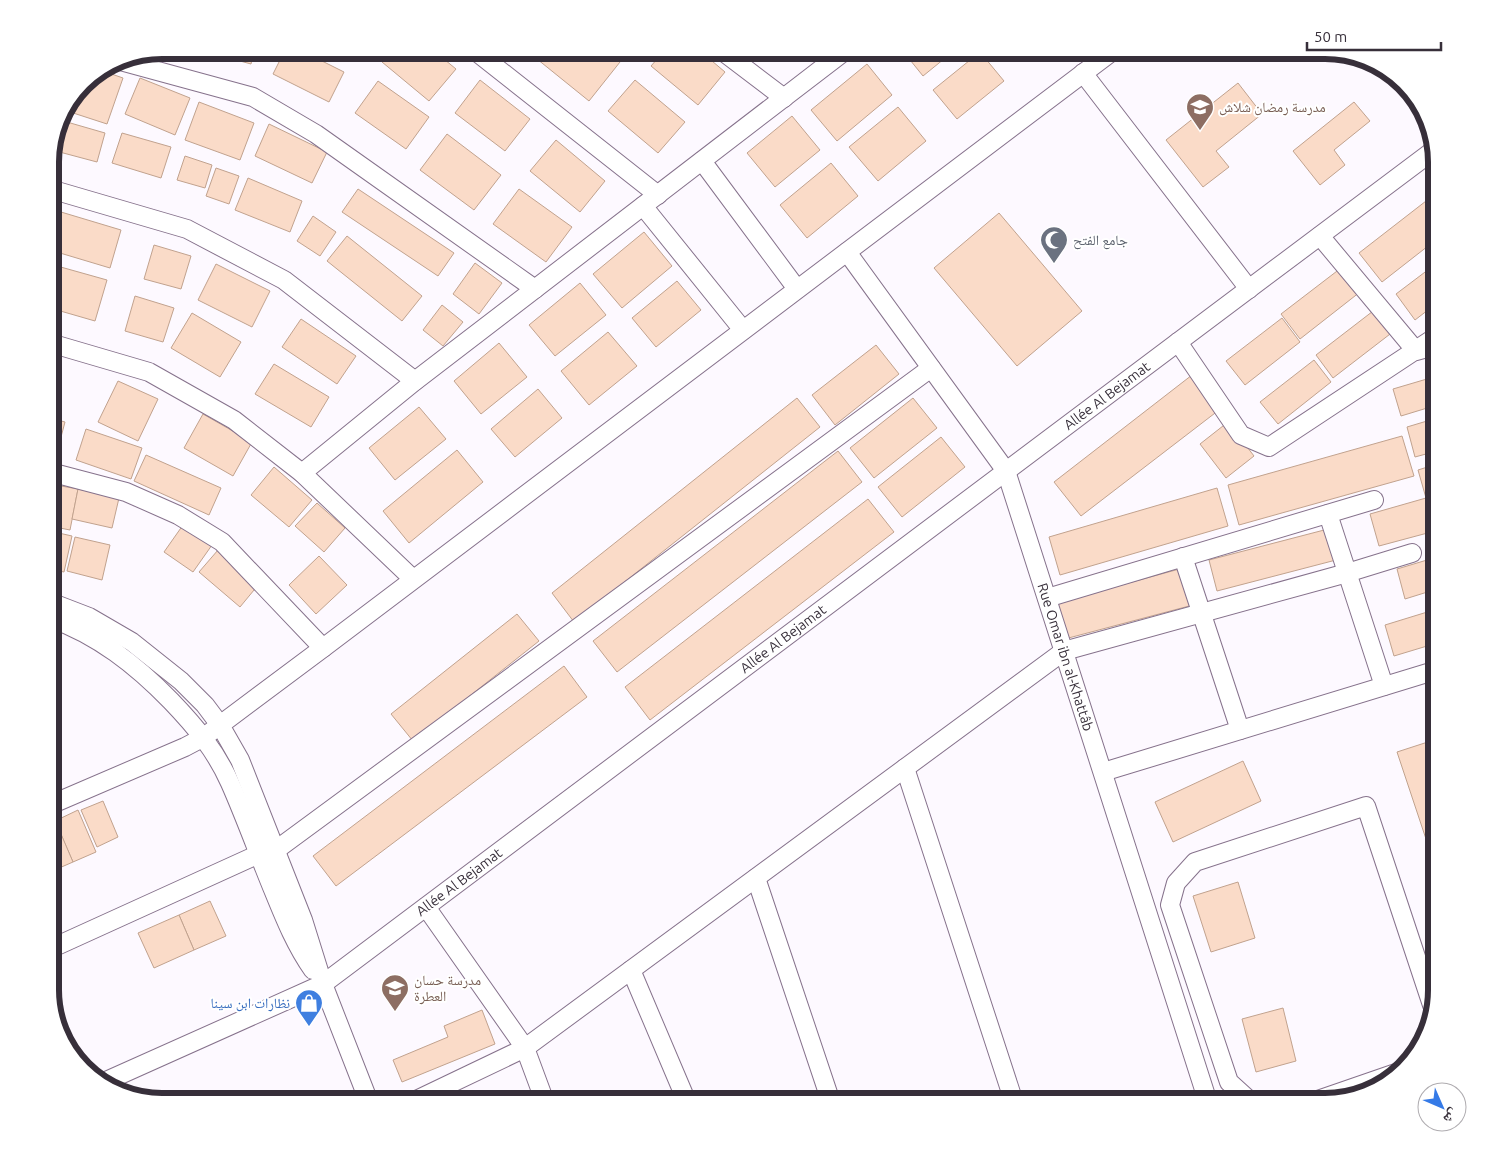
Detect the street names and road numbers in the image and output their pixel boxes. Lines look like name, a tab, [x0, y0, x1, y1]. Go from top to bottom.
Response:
street label: Allée Al Bejamat	[1061, 358, 1153, 433]
street label: Rue Omar ibn al-Khattâb	[1034, 581, 1097, 733]
street label: Allée Al Bejamat	[737, 601, 829, 676]
street label: Allée Al Bejamat	[413, 844, 505, 919]

